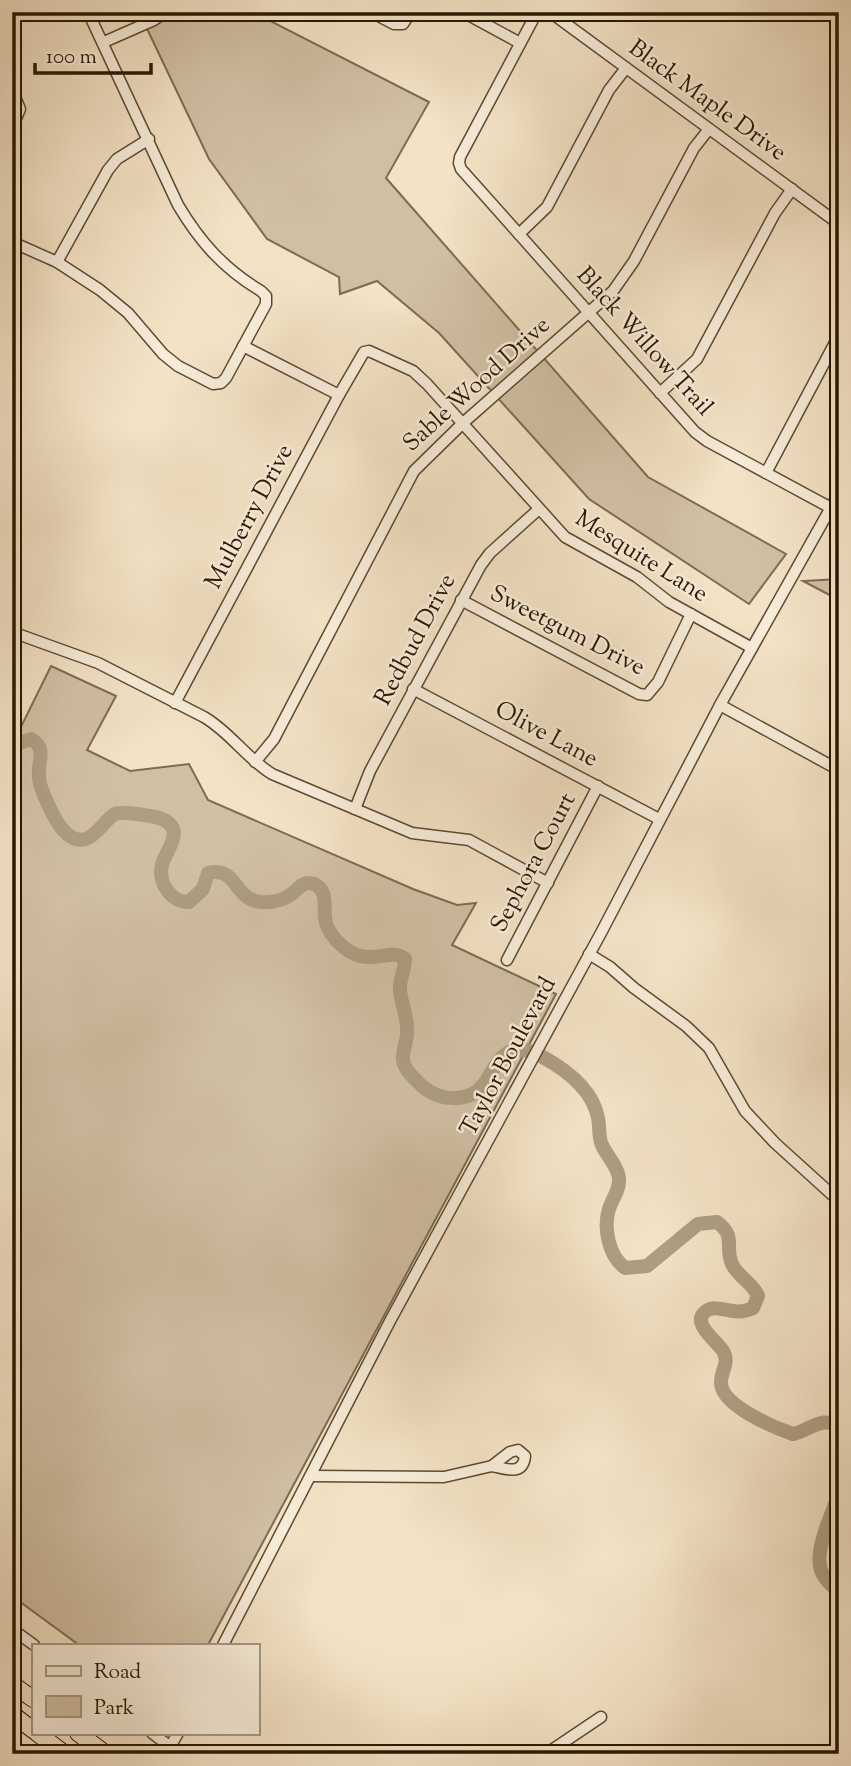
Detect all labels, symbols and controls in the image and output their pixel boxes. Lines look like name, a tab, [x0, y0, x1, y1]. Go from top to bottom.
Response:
scale bar	[35, 32, 150, 76]
street label: Black Maple Drive	[621, 32, 793, 170]
text: 100 m	[46, 43, 97, 73]
street label: Black Willow Trail	[568, 260, 721, 424]
street label: Sable Wood Drive	[396, 310, 558, 460]
street label: Mulberry Drive	[198, 439, 302, 595]
street label: Mesquite Lane	[568, 503, 714, 611]
street label: Redbud Drive	[367, 568, 465, 712]
street label: Sweetgum Drive	[483, 577, 651, 685]
street label: Olive Lane	[488, 694, 604, 776]
street label: Sephora Court	[483, 787, 585, 939]
street label: Taylor Boulevard	[453, 971, 566, 1143]
legend	[32, 1644, 259, 1734]
text: Road	[94, 1658, 141, 1688]
text: Park	[94, 1694, 135, 1724]

